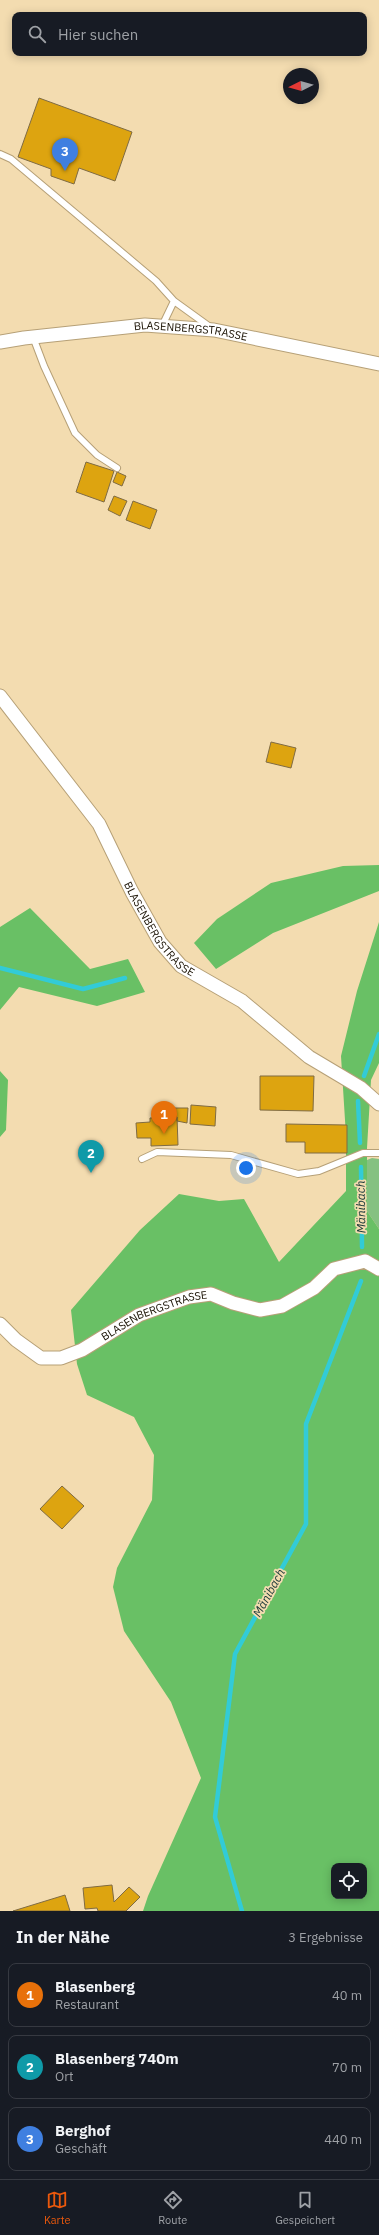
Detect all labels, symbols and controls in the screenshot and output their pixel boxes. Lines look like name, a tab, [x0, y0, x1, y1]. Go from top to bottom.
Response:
search box	[12, 12, 367, 56]
icon: search	[26, 23, 48, 45]
text: Hier suchen	[58, 25, 138, 44]
north arrow	[283, 68, 319, 104]
pin: 3	[52, 138, 78, 171]
street label: BLASENBERGSTRASSE	[133, 318, 249, 344]
street label: BLASENBERGSTRASSE	[121, 879, 197, 979]
pin: 1	[151, 1101, 177, 1134]
pin: 2	[78, 1140, 104, 1173]
your location	[236, 1158, 256, 1178]
water label: Mänibach	[353, 1180, 368, 1234]
street label: BLASENBERGSTRASSE	[99, 1288, 208, 1344]
water label: Mänibach	[249, 1566, 288, 1620]
map controls	[331, 1863, 367, 1899]
button: locate	[331, 1863, 367, 1899]
text: In der Nähe	[16, 1926, 110, 1948]
text: 3 Ergebnisse	[288, 1929, 363, 1946]
text: Blasenberg	[55, 1977, 135, 1996]
text: 1	[26, 1987, 34, 2004]
text: 40 m	[332, 1987, 362, 2004]
text: Restaurant	[55, 1996, 119, 2013]
text: Blasenberg 740m	[55, 2049, 179, 2068]
text: 2	[26, 2059, 34, 2076]
text: 70 m	[332, 2059, 362, 2076]
text: Ort	[55, 2068, 74, 2085]
text: Berghof	[55, 2121, 110, 2140]
text: 3	[26, 2131, 34, 2148]
text: 440 m	[324, 2131, 362, 2148]
text: Geschäft	[55, 2140, 107, 2157]
tab: Karte	[44, 2189, 71, 2227]
tab: Route	[158, 2189, 187, 2227]
tab: Gespeichert	[275, 2189, 335, 2227]

